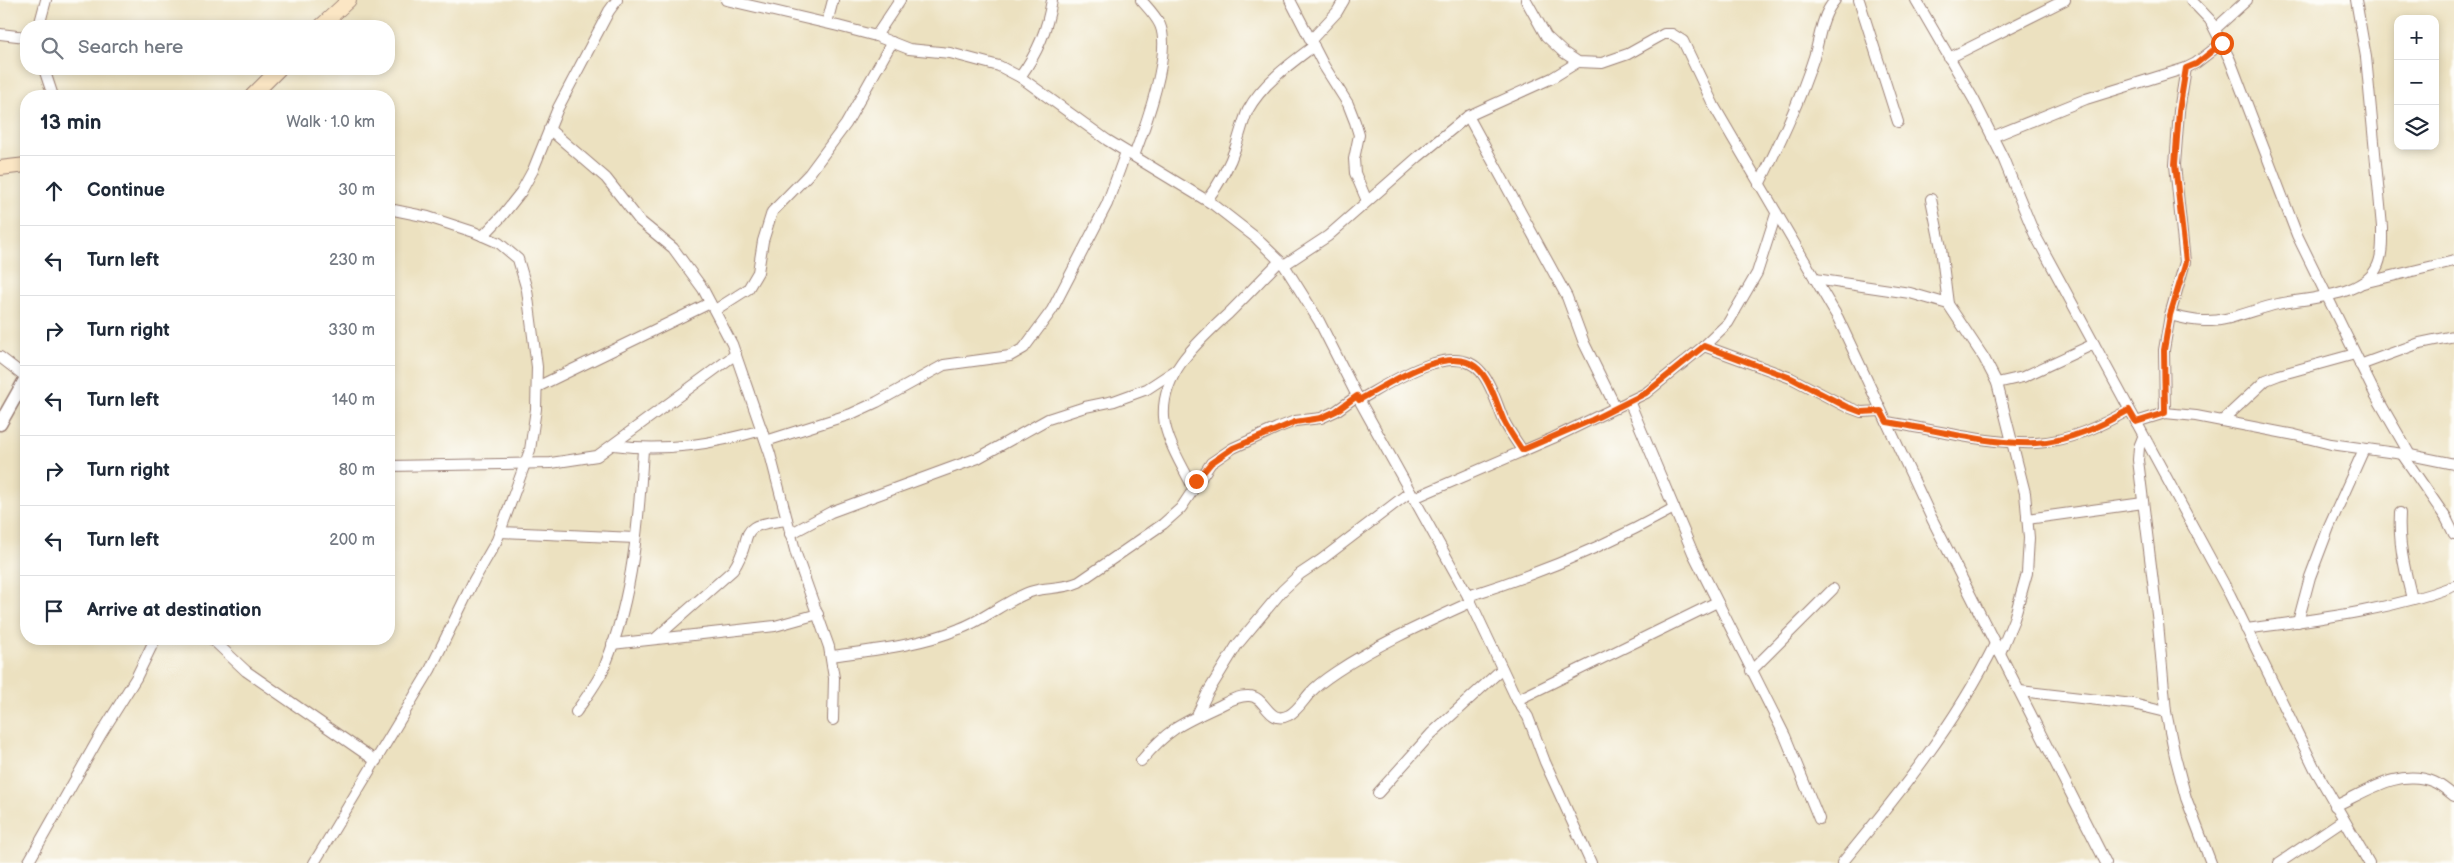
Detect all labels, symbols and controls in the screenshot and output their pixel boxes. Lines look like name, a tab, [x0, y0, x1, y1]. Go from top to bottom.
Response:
map controls	[2394, 15, 2439, 150]
button: +	[2394, 15, 2439, 60]
search box	[20, 20, 395, 75]
route start	[2211, 32, 2234, 55]
icon: search	[38, 34, 66, 62]
text: Search here	[78, 36, 183, 59]
button: −	[2394, 60, 2439, 105]
button: layers	[2394, 105, 2439, 150]
text: 13 min	[40, 110, 102, 135]
text: Walk · 1.0 km	[286, 113, 375, 132]
icon: ahead	[40, 177, 68, 205]
text: Continue	[87, 179, 165, 202]
text: 30 m	[338, 181, 375, 200]
icon: left	[40, 247, 68, 275]
text: Turn left	[87, 249, 159, 272]
text: 230 m	[329, 251, 375, 270]
icon: right	[40, 317, 68, 345]
text: Turn right	[87, 319, 170, 342]
text: 330 m	[328, 321, 375, 340]
icon: left	[40, 387, 68, 415]
text: Turn left	[87, 389, 159, 412]
text: 140 m	[332, 391, 375, 410]
icon: right	[40, 457, 68, 485]
text: Turn right	[87, 459, 170, 482]
text: 80 m	[339, 461, 375, 480]
route end	[1185, 470, 1208, 493]
icon: left	[40, 527, 68, 555]
text: Turn left	[87, 529, 159, 552]
text: 200 m	[329, 531, 375, 550]
icon: arrive	[40, 597, 68, 625]
text: Arrive at destination	[87, 599, 262, 622]

